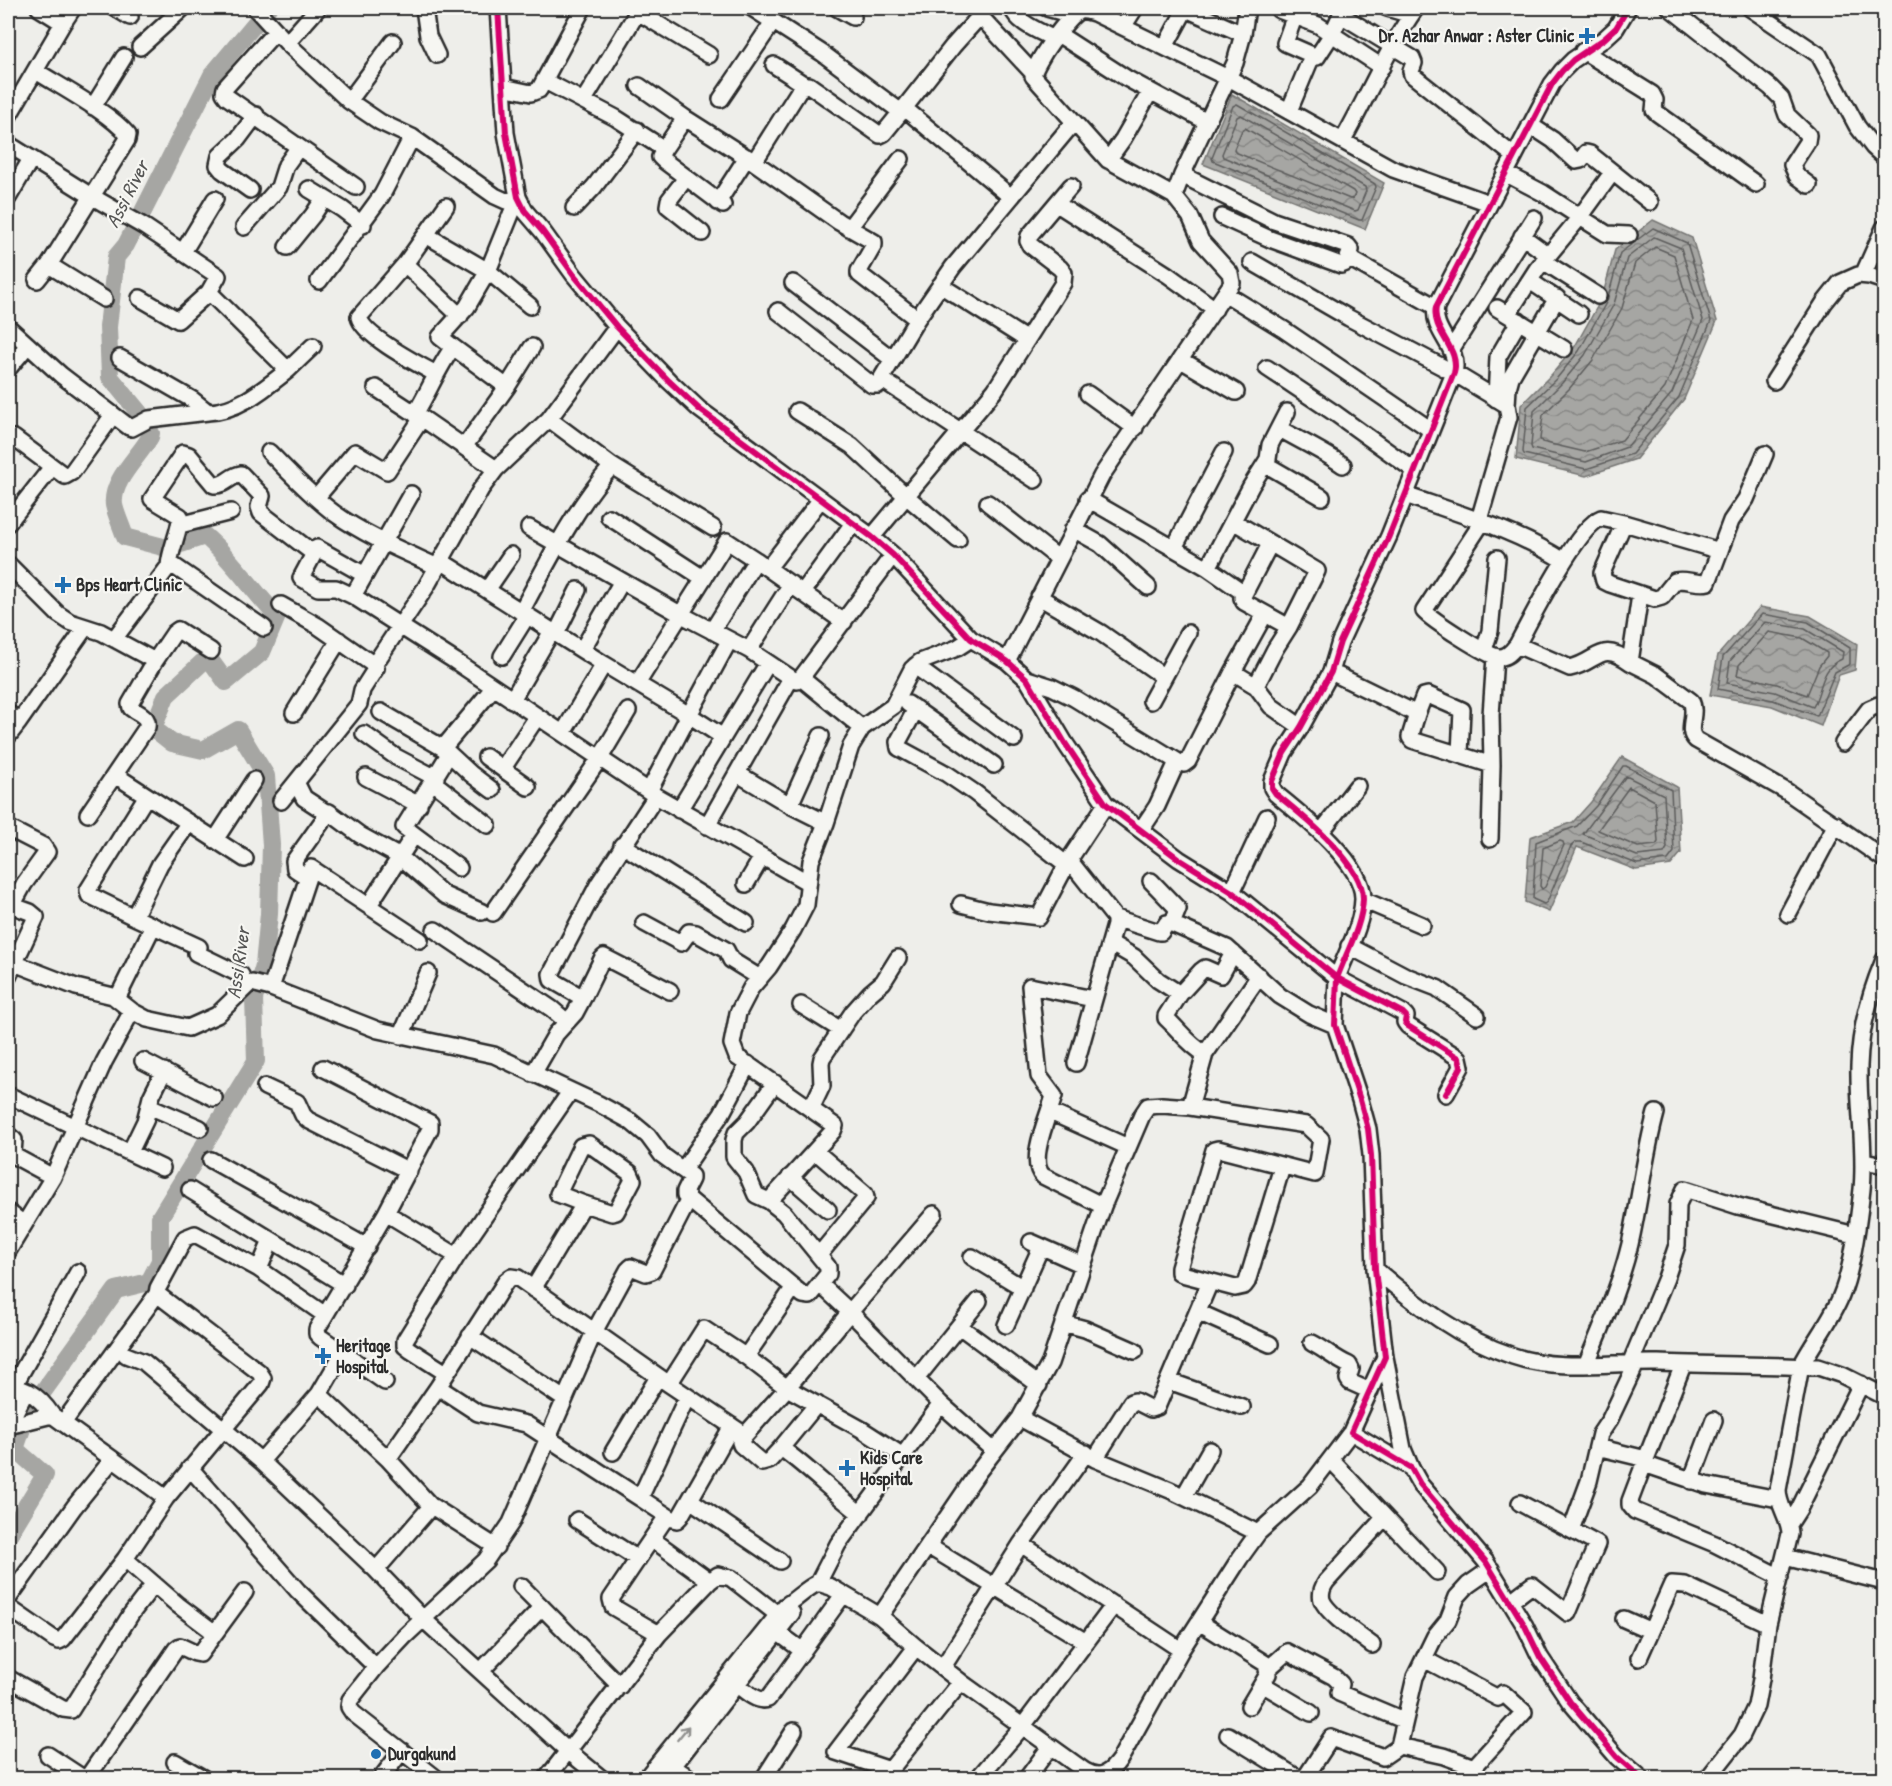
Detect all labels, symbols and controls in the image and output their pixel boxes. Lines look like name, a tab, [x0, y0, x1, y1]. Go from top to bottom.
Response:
place label: Dr. Azhar Anwar : Aster Clinic	[1379, 23, 1575, 48]
marker: Dr. Azhar Anwar : Aster Clinic	[1578, 27, 1596, 45]
water label: Assi River	[98, 154, 156, 232]
place label: Bps Heart Clinic	[76, 572, 183, 598]
marker: Bps Heart Clinic	[54, 576, 72, 594]
water label: Assi River	[219, 923, 256, 1000]
place label: Heritage Hospital	[336, 1333, 392, 1380]
marker: Heritage Hospital	[314, 1347, 332, 1365]
place label: Kids Care Hospital	[860, 1445, 923, 1492]
marker: Kids Care Hospital	[838, 1459, 856, 1477]
one-way arrow	[677, 1725, 690, 1741]
place label: Durgakund	[388, 1741, 456, 1767]
marker: Durgakund	[369, 1747, 383, 1761]

